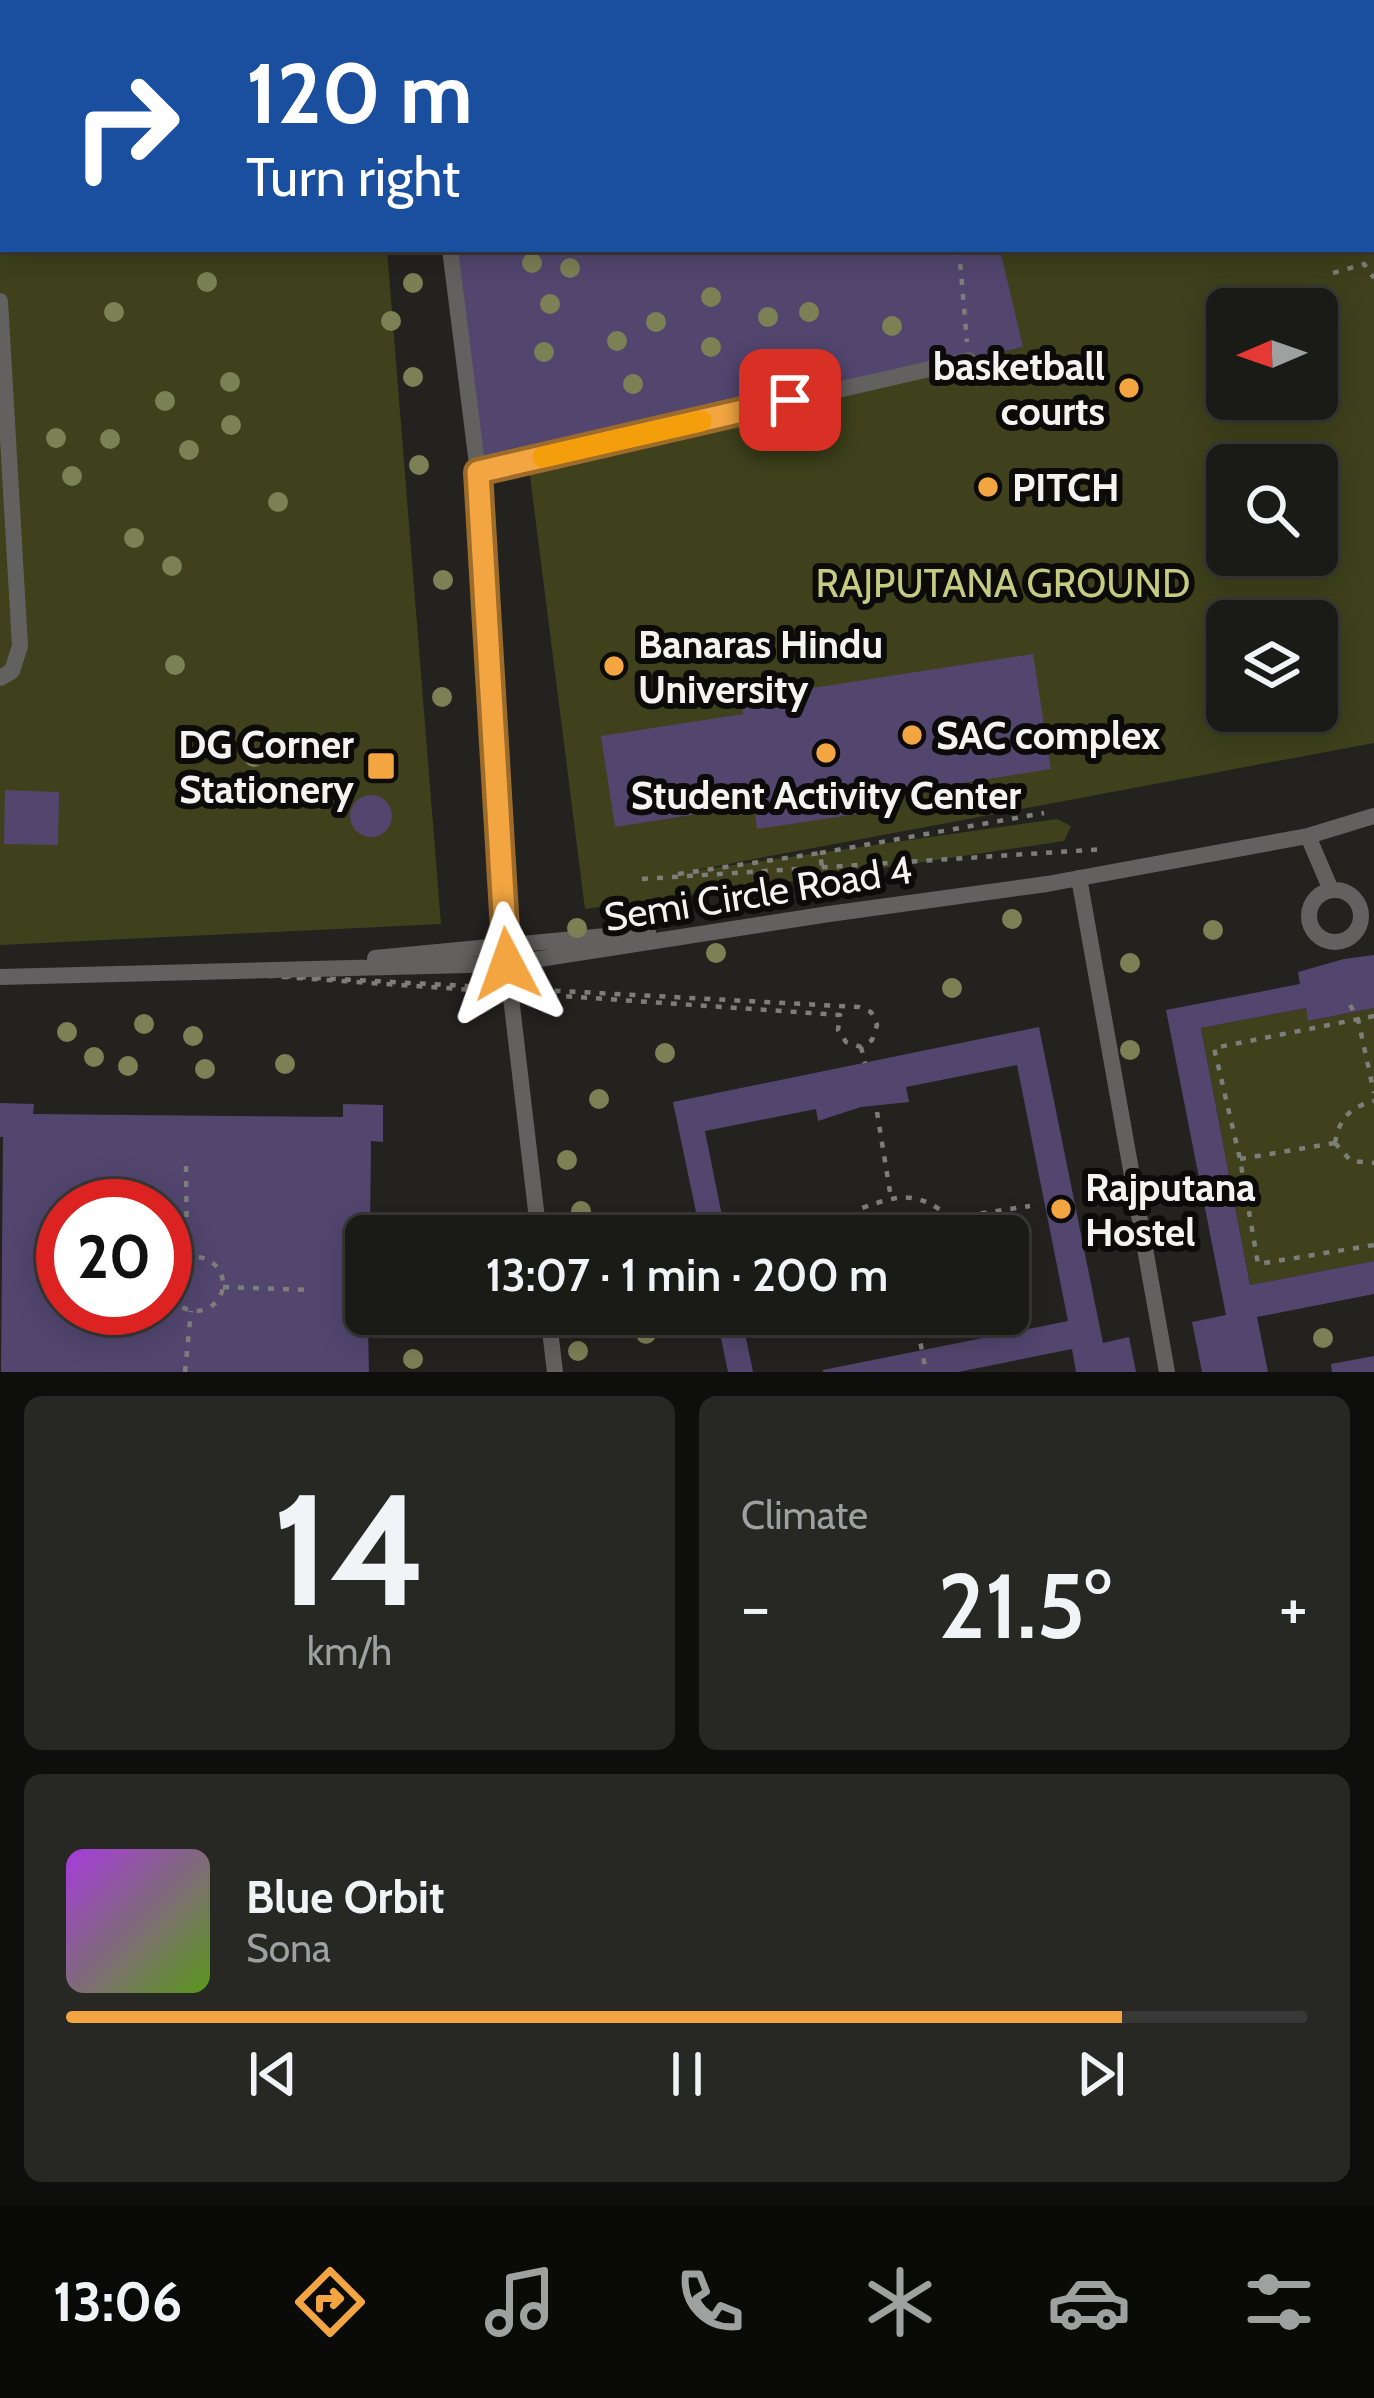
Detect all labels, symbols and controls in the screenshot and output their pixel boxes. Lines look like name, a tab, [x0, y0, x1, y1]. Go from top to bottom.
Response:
text: 120 m	[246, 42, 473, 144]
icon: right	[48, 48, 204, 204]
text: Turn right	[246, 144, 460, 210]
north arrow	[1206, 288, 1338, 420]
map controls	[1206, 288, 1338, 732]
place label: basketball courts	[933, 342, 1105, 435]
pin	[739, 349, 841, 451]
icon: arrive	[757, 367, 823, 433]
marker: basketball courts	[1116, 375, 1142, 401]
button: search	[1206, 444, 1338, 576]
place label: PITCH	[1012, 463, 1120, 511]
marker: PITCH	[975, 474, 1001, 500]
park label: RAJPUTANA GROUND	[816, 559, 1190, 607]
button: layers	[1206, 600, 1338, 732]
place label: Banaras Hindu University	[638, 620, 883, 713]
marker: Banaras Hindu University	[601, 653, 627, 679]
place label: SAC complex	[936, 711, 1160, 759]
place label: DG Corner Stationery	[178, 720, 354, 813]
marker: SAC complex	[899, 722, 925, 748]
marker: Student Activity Center	[813, 740, 839, 766]
marker: DG Corner Stationery	[365, 750, 397, 782]
place label: Student Activity Center	[631, 771, 1021, 819]
street label: Semi Circle Road 4	[601, 845, 915, 941]
position arrow	[444, 901, 570, 1027]
place label: Rajputana Hostel	[1085, 1163, 1256, 1256]
speed limit sign: 20	[36, 1179, 192, 1335]
marker: Rajputana Hostel	[1048, 1196, 1074, 1222]
text: 13:07 · 1 min · 200 m	[486, 1248, 888, 1302]
text: 14	[272, 1454, 427, 1644]
text: Climate	[741, 1491, 868, 1539]
text: 21.5°	[938, 1551, 1111, 1661]
text: −	[741, 1566, 770, 1647]
text: +	[1279, 1566, 1308, 1647]
text: km/h	[307, 1627, 392, 1675]
text: Blue Orbit	[246, 1870, 444, 1924]
text: Sona	[246, 1924, 331, 1972]
icon: previous	[240, 2041, 306, 2107]
icon: pause	[654, 2041, 720, 2107]
icon: next	[1068, 2041, 1134, 2107]
icon: directions	[288, 2260, 372, 2344]
icon: music	[478, 2260, 562, 2344]
icon: phone	[668, 2260, 752, 2344]
icon: climate	[858, 2260, 942, 2344]
icon: car	[1047, 2260, 1131, 2344]
icon: filters	[1237, 2260, 1321, 2344]
text: 13:06	[53, 2269, 182, 2335]

